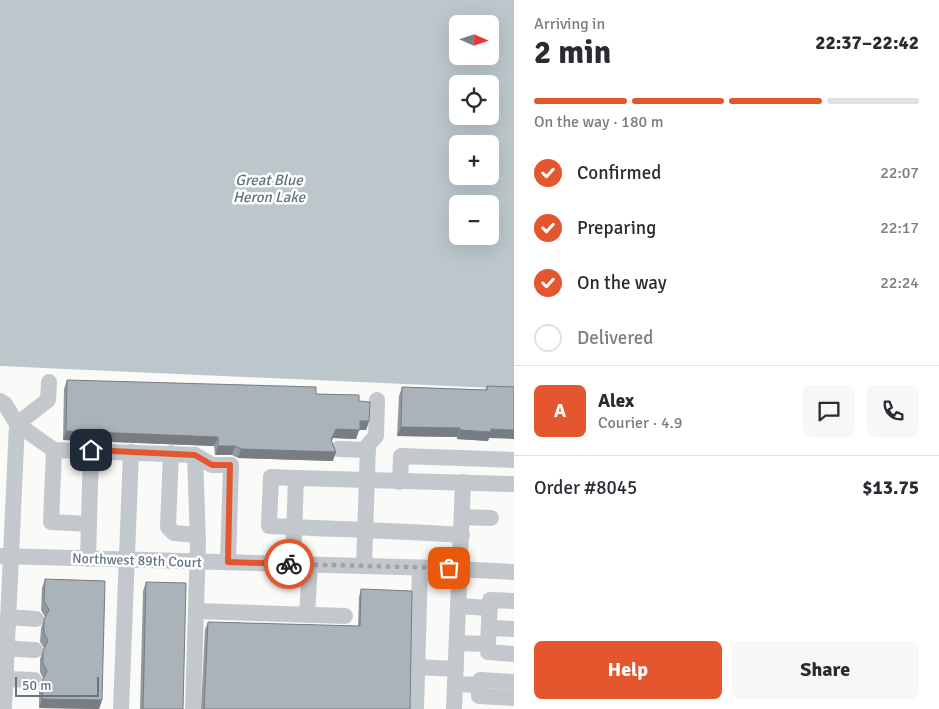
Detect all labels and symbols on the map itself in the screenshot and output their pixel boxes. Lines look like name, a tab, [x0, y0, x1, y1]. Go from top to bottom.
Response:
north arrow	[449, 15, 499, 65]
water label: Great Blue Heron Lake	[233, 171, 307, 206]
pin	[70, 429, 112, 471]
courier	[264, 539, 314, 589]
pin	[428, 547, 470, 589]
street label: Northwest 89th Court	[72, 550, 202, 571]
scale bar	[15, 674, 99, 697]

